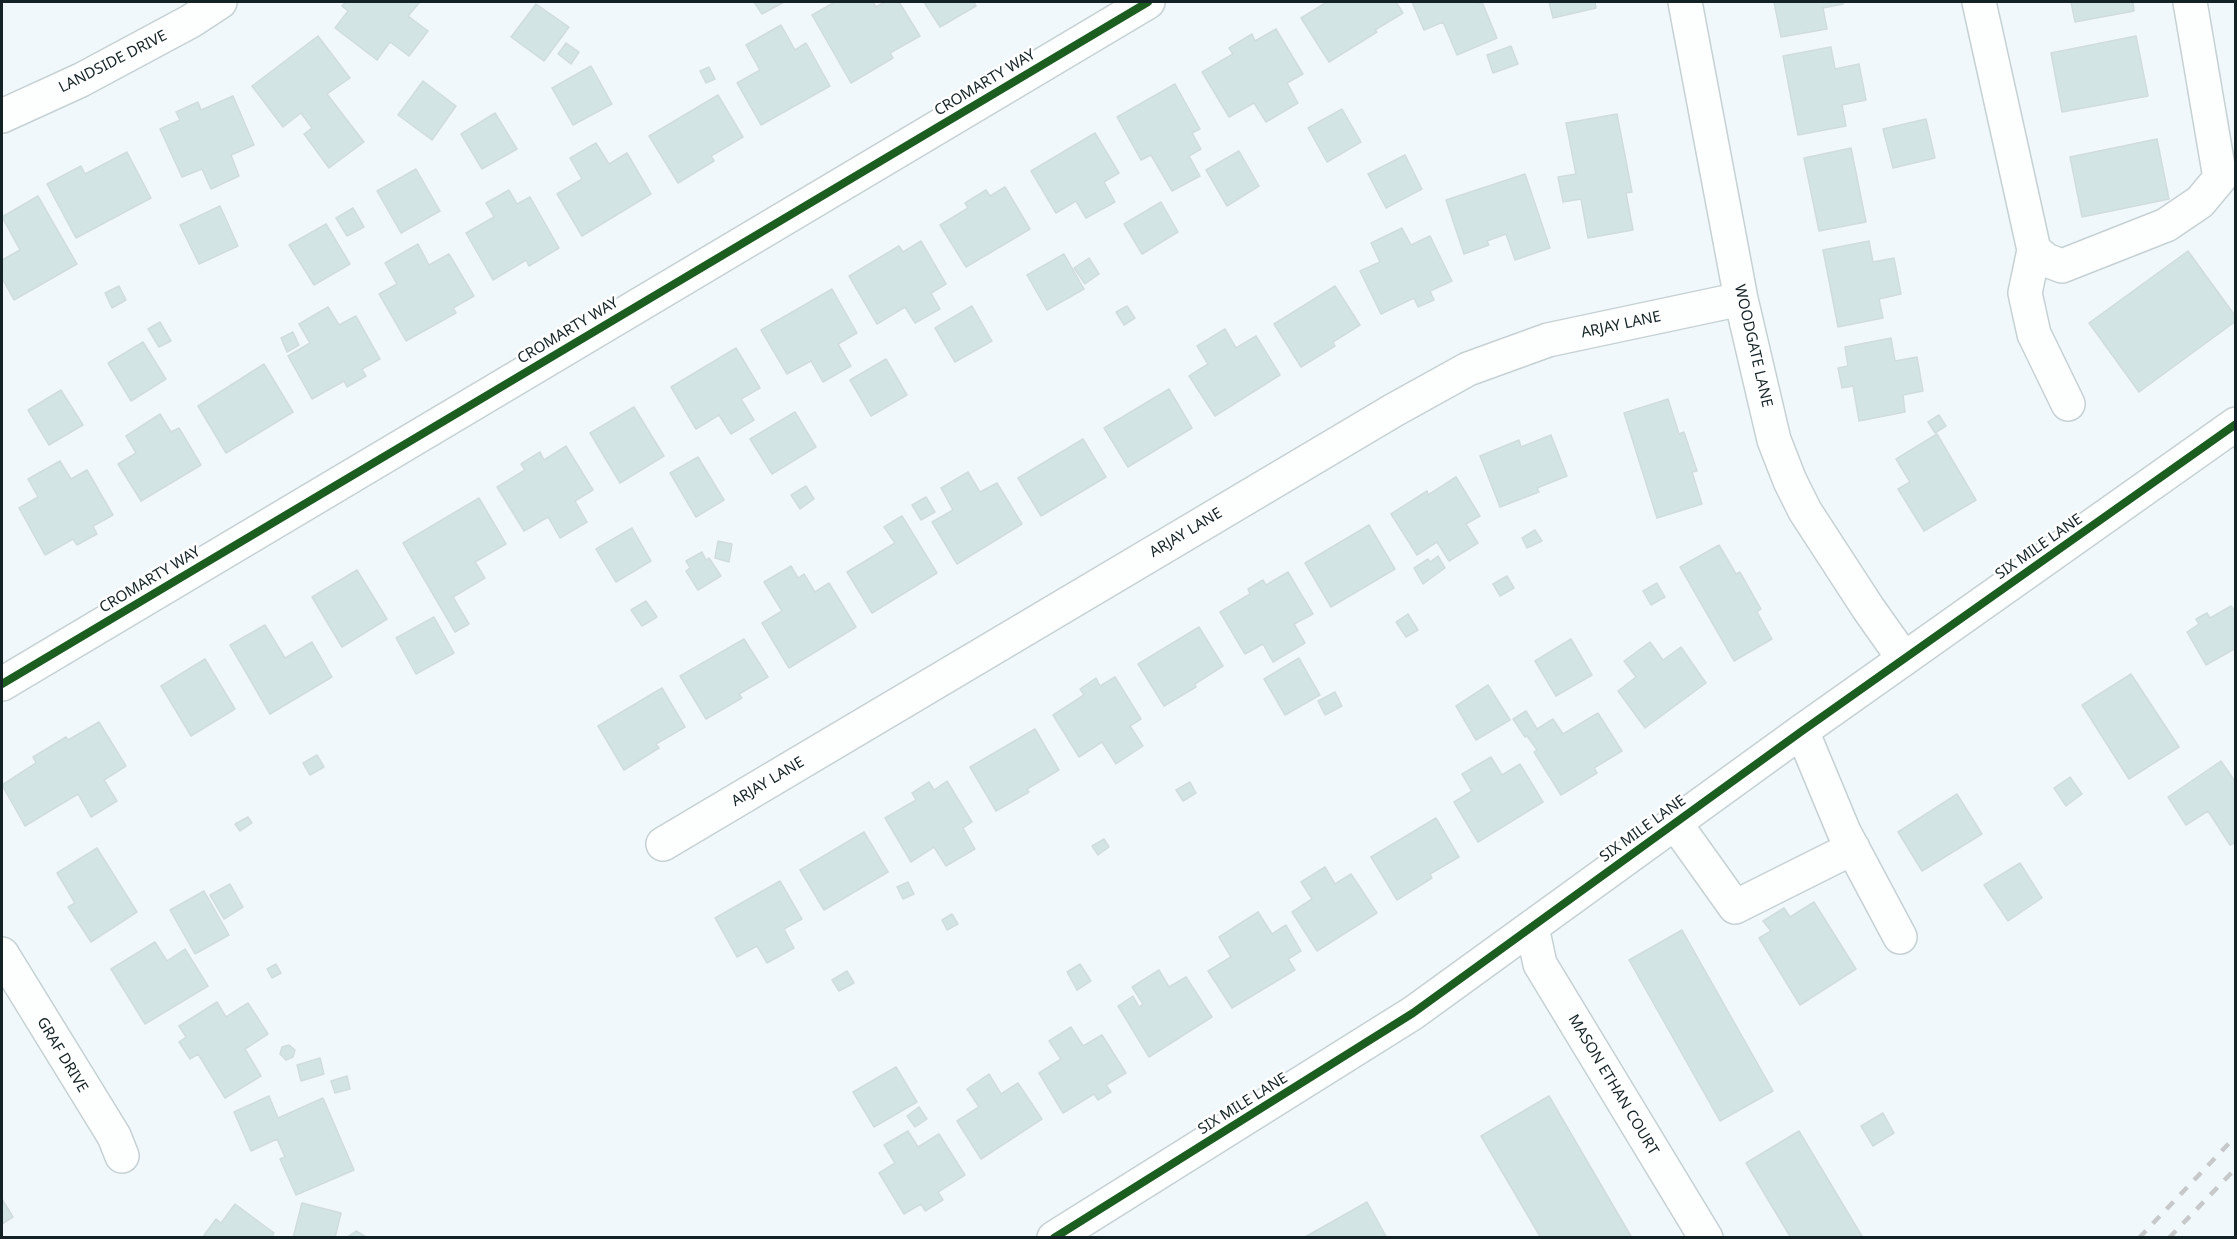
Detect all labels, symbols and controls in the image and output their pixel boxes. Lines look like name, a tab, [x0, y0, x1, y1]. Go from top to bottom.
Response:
street label: LANDSIDE DRIVE	[56, 27, 170, 97]
street label: CROMARTY WAY	[931, 46, 1039, 120]
street label: WOODGATE LANE	[1730, 283, 1776, 409]
street label: CROMARTY WAY	[514, 294, 622, 368]
street label: ARJAY LANE	[1579, 308, 1663, 342]
street label: ARJAY LANE	[1147, 504, 1225, 562]
street label: SIX MILE LANE	[1992, 510, 2086, 584]
street label: CROMARTY WAY	[96, 543, 204, 617]
street label: ARJAY LANE	[729, 753, 807, 811]
street label: SIX MILE LANE	[1596, 792, 1690, 866]
street label: MASON ETHAN COURT	[1564, 1012, 1662, 1158]
street label: GRAF DRIVE	[33, 1014, 91, 1096]
street label: SIX MILE LANE	[1195, 1069, 1291, 1139]

